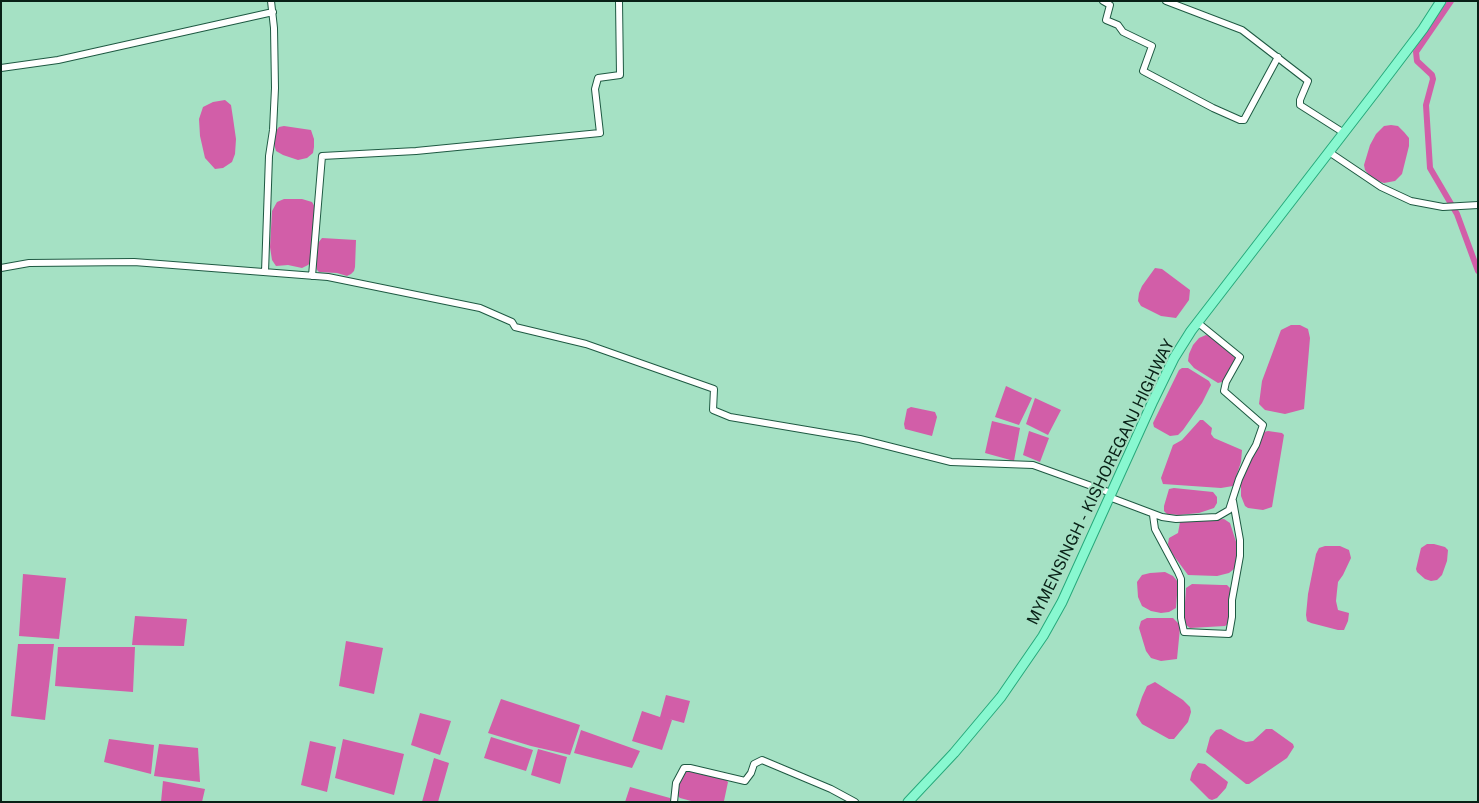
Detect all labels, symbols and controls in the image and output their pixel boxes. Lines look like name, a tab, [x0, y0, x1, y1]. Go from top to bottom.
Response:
street label: MYMENSINGH - KISHOREGANJ HIGHWAY	[1023, 336, 1179, 628]

